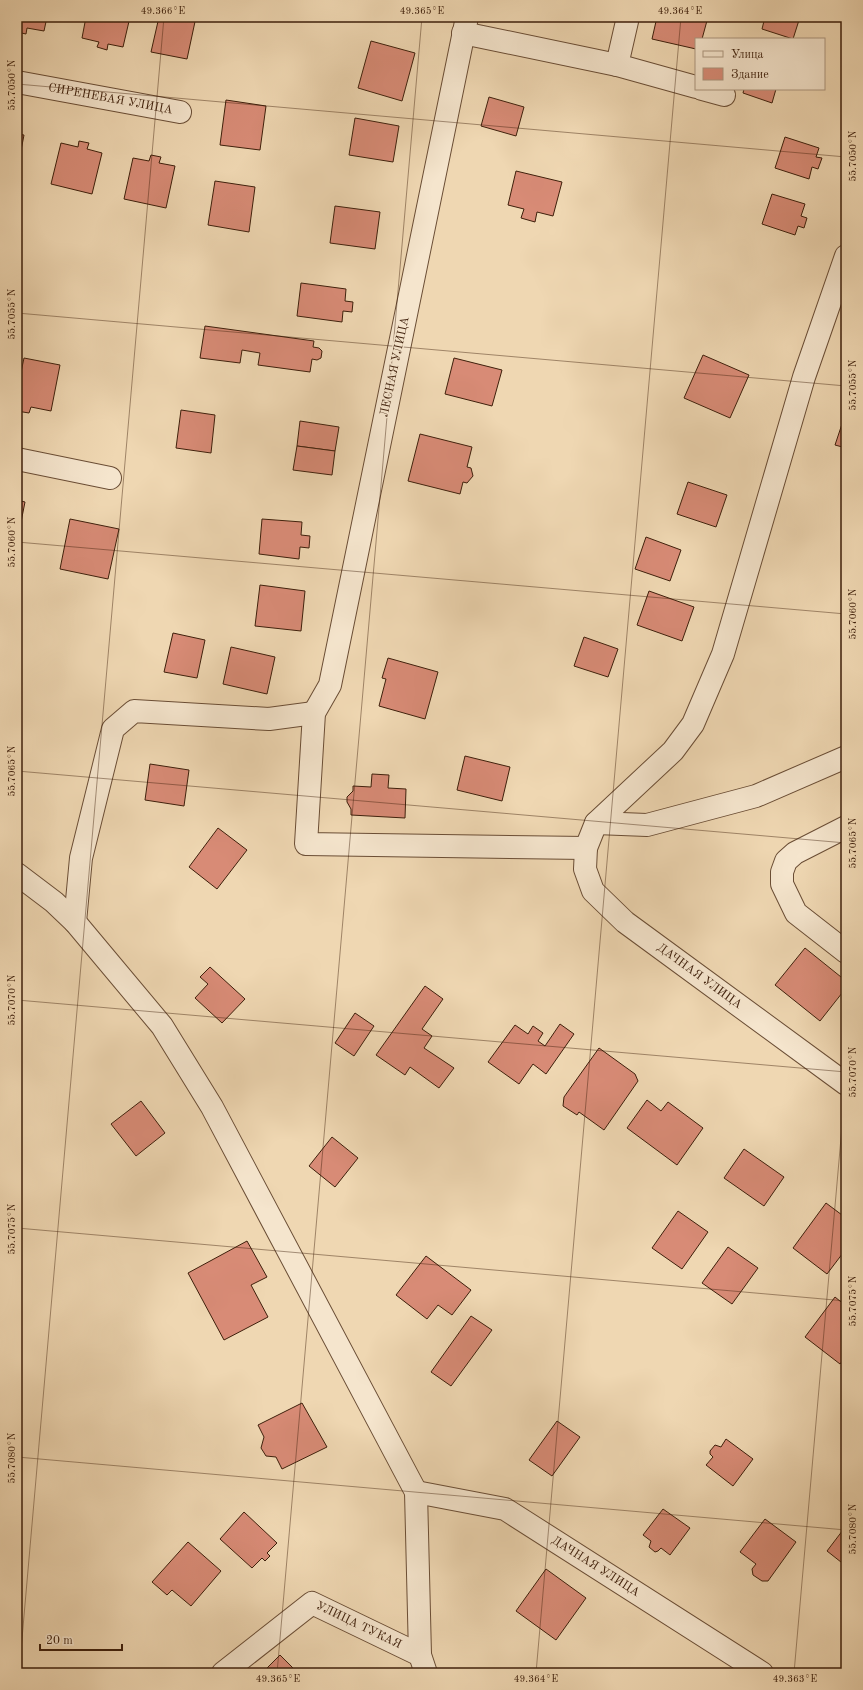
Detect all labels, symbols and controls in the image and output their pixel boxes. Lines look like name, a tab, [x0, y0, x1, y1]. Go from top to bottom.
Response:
text: 49.366°E	[141, 6, 185, 16]
text: 49.365°E	[400, 6, 444, 16]
text: 49.364°E	[658, 6, 702, 16]
legend	[695, 38, 825, 90]
text: Улица	[731, 49, 764, 61]
text: 55.7050°N	[7, 59, 17, 111]
text: Здание	[731, 69, 769, 81]
street label: СИРЕНЕВАЯ УЛИЦА	[47, 82, 174, 117]
text: 55.7050°N	[848, 130, 858, 182]
text: 55.7055°N	[7, 288, 17, 340]
street label: ЛЕСНАЯ УЛИЦА	[379, 316, 411, 418]
text: 55.7055°N	[848, 359, 858, 411]
text: 55.7060°N	[7, 516, 17, 568]
text: 55.7060°N	[848, 588, 858, 640]
text: 55.7065°N	[7, 745, 17, 797]
text: 55.7065°N	[848, 817, 858, 869]
street label: ДАЧНАЯ УЛИЦА	[655, 942, 744, 1011]
text: 55.7070°N	[7, 974, 17, 1026]
text: 55.7070°N	[848, 1046, 858, 1098]
text: 55.7075°N	[7, 1203, 17, 1255]
text: 55.7075°N	[848, 1275, 858, 1327]
text: 55.7080°N	[7, 1432, 17, 1484]
text: 55.7080°N	[848, 1503, 858, 1555]
street label: ДАЧНАЯ УЛИЦА	[549, 1534, 642, 1599]
street label: УЛИЦА ТУКАЯ	[314, 1600, 403, 1651]
scale bar	[40, 1626, 122, 1652]
text: 20 m	[46, 1635, 73, 1647]
text: 49.365°E	[256, 1674, 300, 1684]
text: 49.364°E	[514, 1674, 558, 1684]
text: 49.363°E	[773, 1674, 817, 1684]

